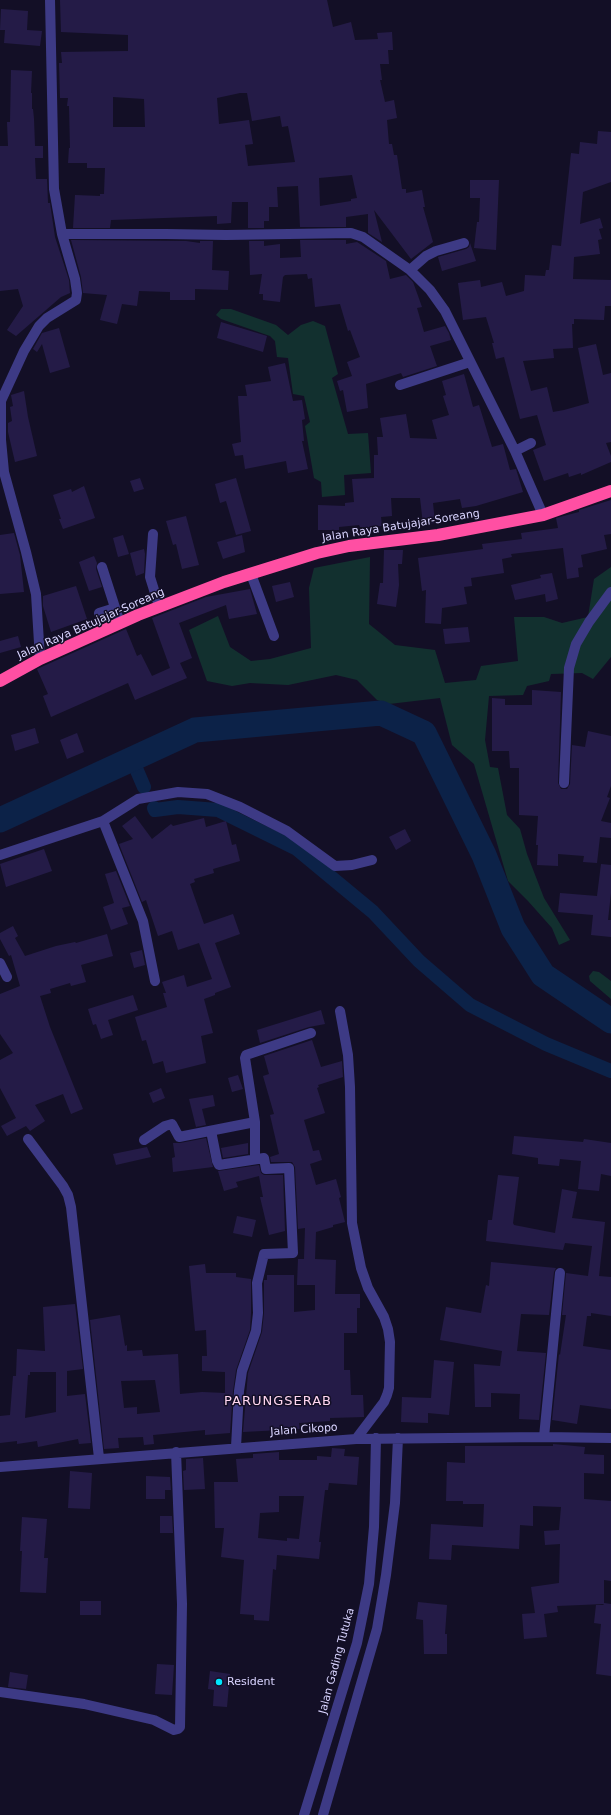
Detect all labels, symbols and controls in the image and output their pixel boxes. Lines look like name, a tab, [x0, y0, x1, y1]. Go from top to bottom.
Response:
street label: Jalan Raya Batujajar-Soreang	[321, 507, 481, 545]
street label: Jalan Raya Batujajar-Soreang	[15, 586, 167, 662]
district label: PARUNGSERAB	[224, 1394, 332, 1410]
street label: Jalan Cikopo	[270, 1421, 338, 1439]
street label: Jalan Gading Tutuka	[316, 1607, 358, 1715]
place label: Resident	[227, 1675, 275, 1689]
marker: Resident	[214, 1677, 224, 1687]

